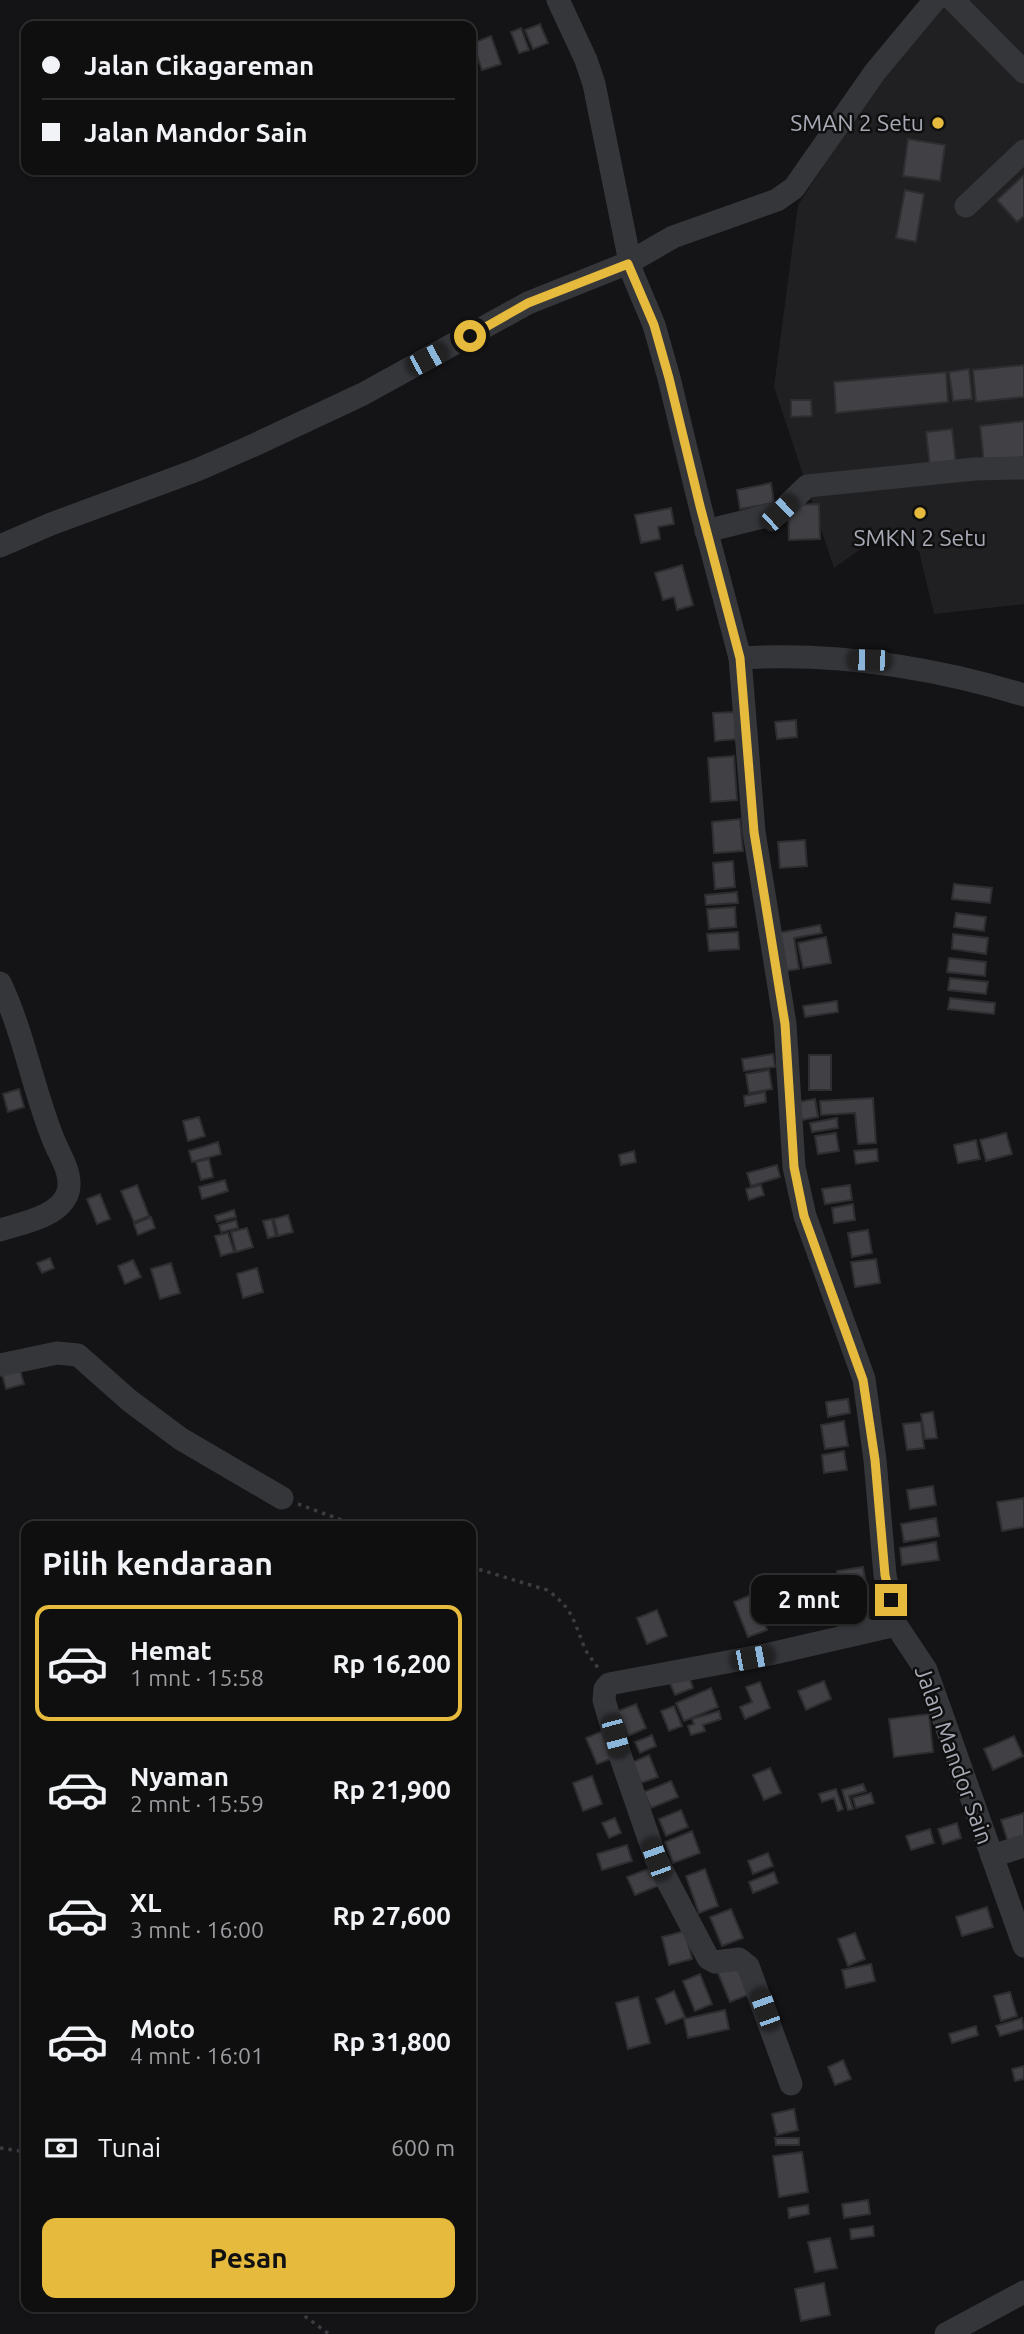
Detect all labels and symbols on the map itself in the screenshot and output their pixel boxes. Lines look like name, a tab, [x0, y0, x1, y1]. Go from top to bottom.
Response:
place label: SMAN 2 Setu	[790, 110, 924, 135]
marker: SMAN 2 Setu	[930, 115, 946, 131]
route start	[454, 320, 486, 352]
car	[404, 340, 451, 378]
car	[757, 491, 802, 535]
marker: SMKN 2 Setu	[912, 505, 928, 521]
place label: SMKN 2 Setu	[854, 525, 986, 550]
car	[848, 649, 891, 671]
callout: 2 mnt	[751, 1576, 866, 1624]
route end	[875, 1584, 907, 1616]
car	[730, 1644, 775, 1672]
street label: Jalan Mandor Sain	[911, 1662, 998, 1847]
car	[600, 1713, 631, 1759]
car	[639, 1836, 674, 1882]
car	[748, 1986, 783, 2032]

